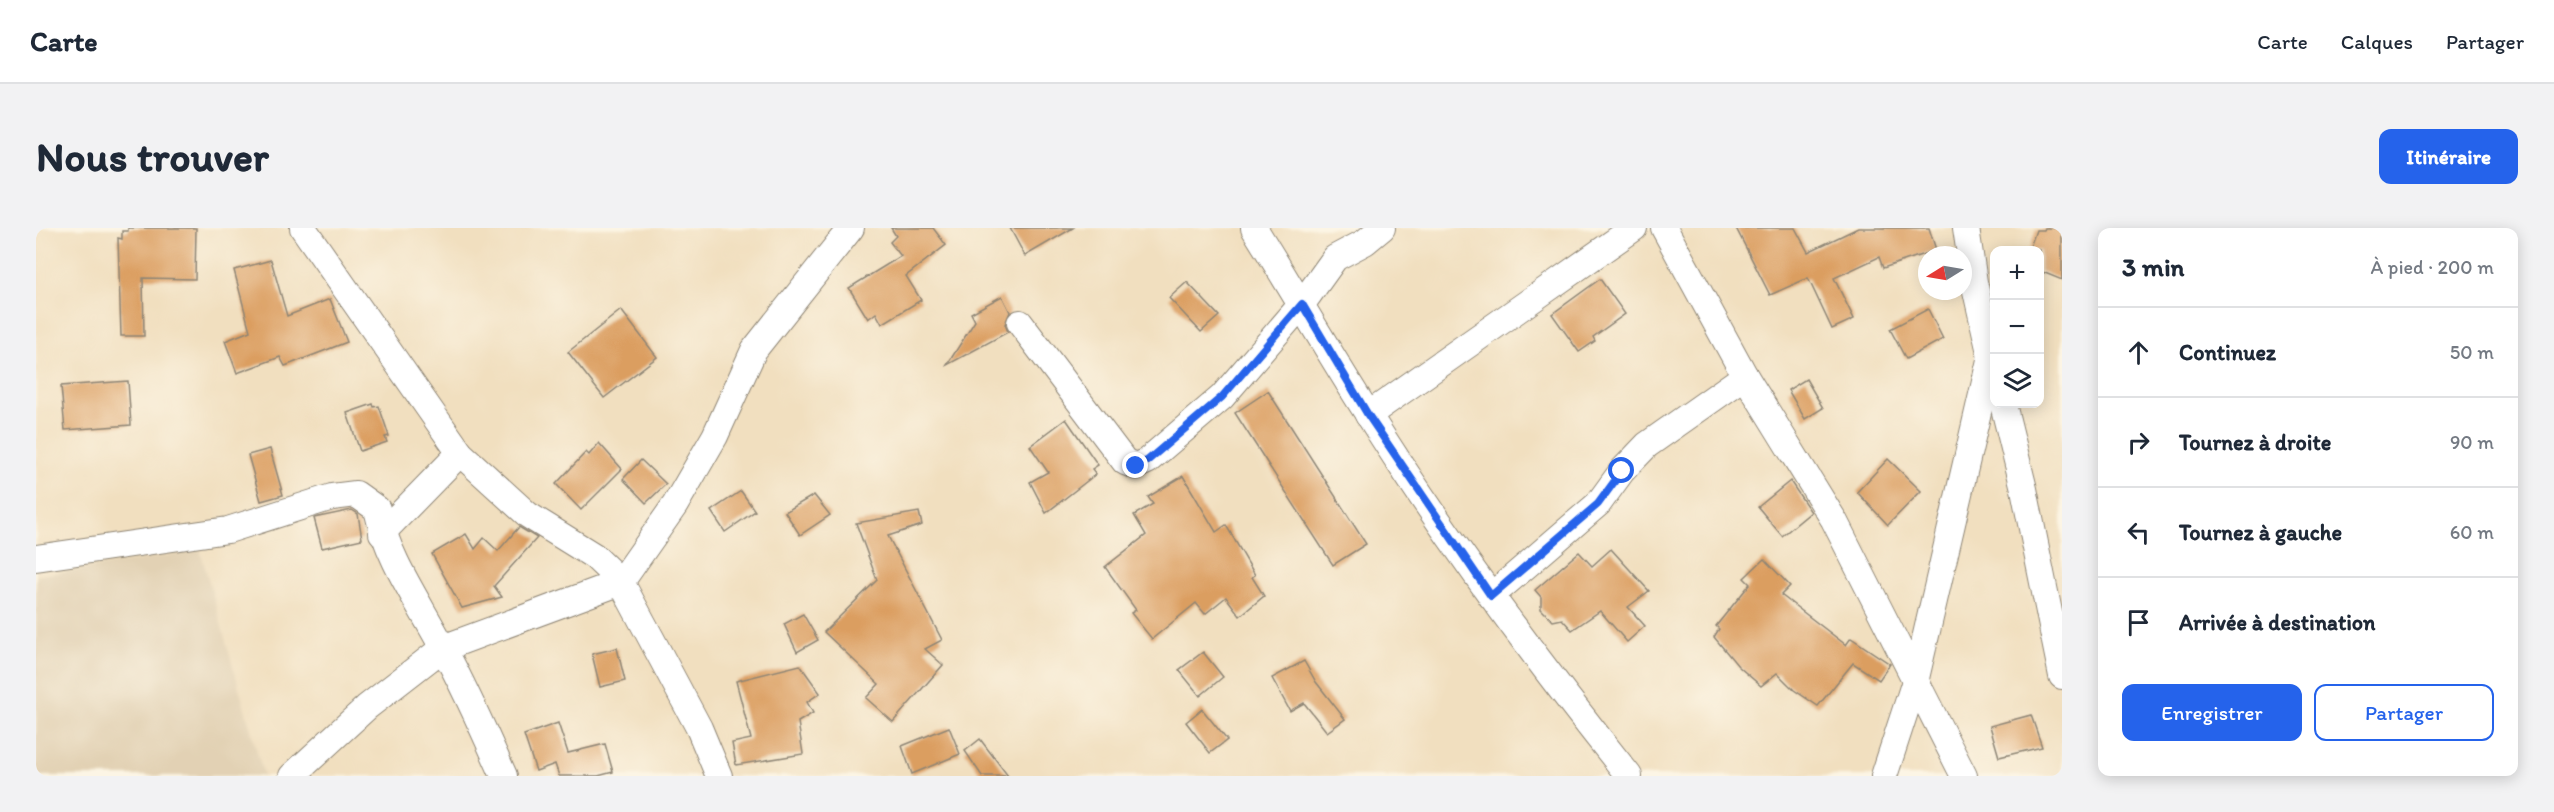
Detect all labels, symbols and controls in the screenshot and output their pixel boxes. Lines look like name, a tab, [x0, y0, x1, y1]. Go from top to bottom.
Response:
text: Carte	[30, 24, 97, 58]
text: Carte	[2257, 29, 2308, 54]
text: Calques	[2341, 29, 2413, 54]
text: Partager	[2446, 29, 2524, 54]
button: Itinéraire	[2379, 129, 2518, 184]
text: Nous trouver	[36, 131, 269, 182]
north arrow	[1918, 246, 1972, 300]
map controls	[1990, 246, 2044, 408]
button: +	[1990, 246, 2044, 300]
text: 3 min	[2122, 251, 2184, 283]
text: À pied · 200 m	[2371, 255, 2494, 279]
button: −	[1990, 300, 2044, 354]
icon: ahead	[2122, 336, 2155, 369]
text: Continuez	[2179, 339, 2276, 366]
text: 50 m	[2450, 340, 2494, 364]
button: layers	[1990, 354, 2044, 408]
icon: right	[2122, 426, 2155, 459]
text: Tournez à droite	[2179, 429, 2331, 456]
text: 90 m	[2450, 430, 2494, 454]
route end	[1122, 452, 1148, 478]
route start	[1608, 457, 1634, 483]
icon: left	[2122, 516, 2155, 549]
text: Tournez à gauche	[2179, 519, 2342, 546]
text: 60 m	[2450, 520, 2494, 544]
icon: arrive	[2122, 606, 2155, 639]
text: Arrivée à destination	[2179, 609, 2375, 636]
button: Enregistrer	[2122, 684, 2302, 741]
button: Partager	[2314, 684, 2494, 741]

